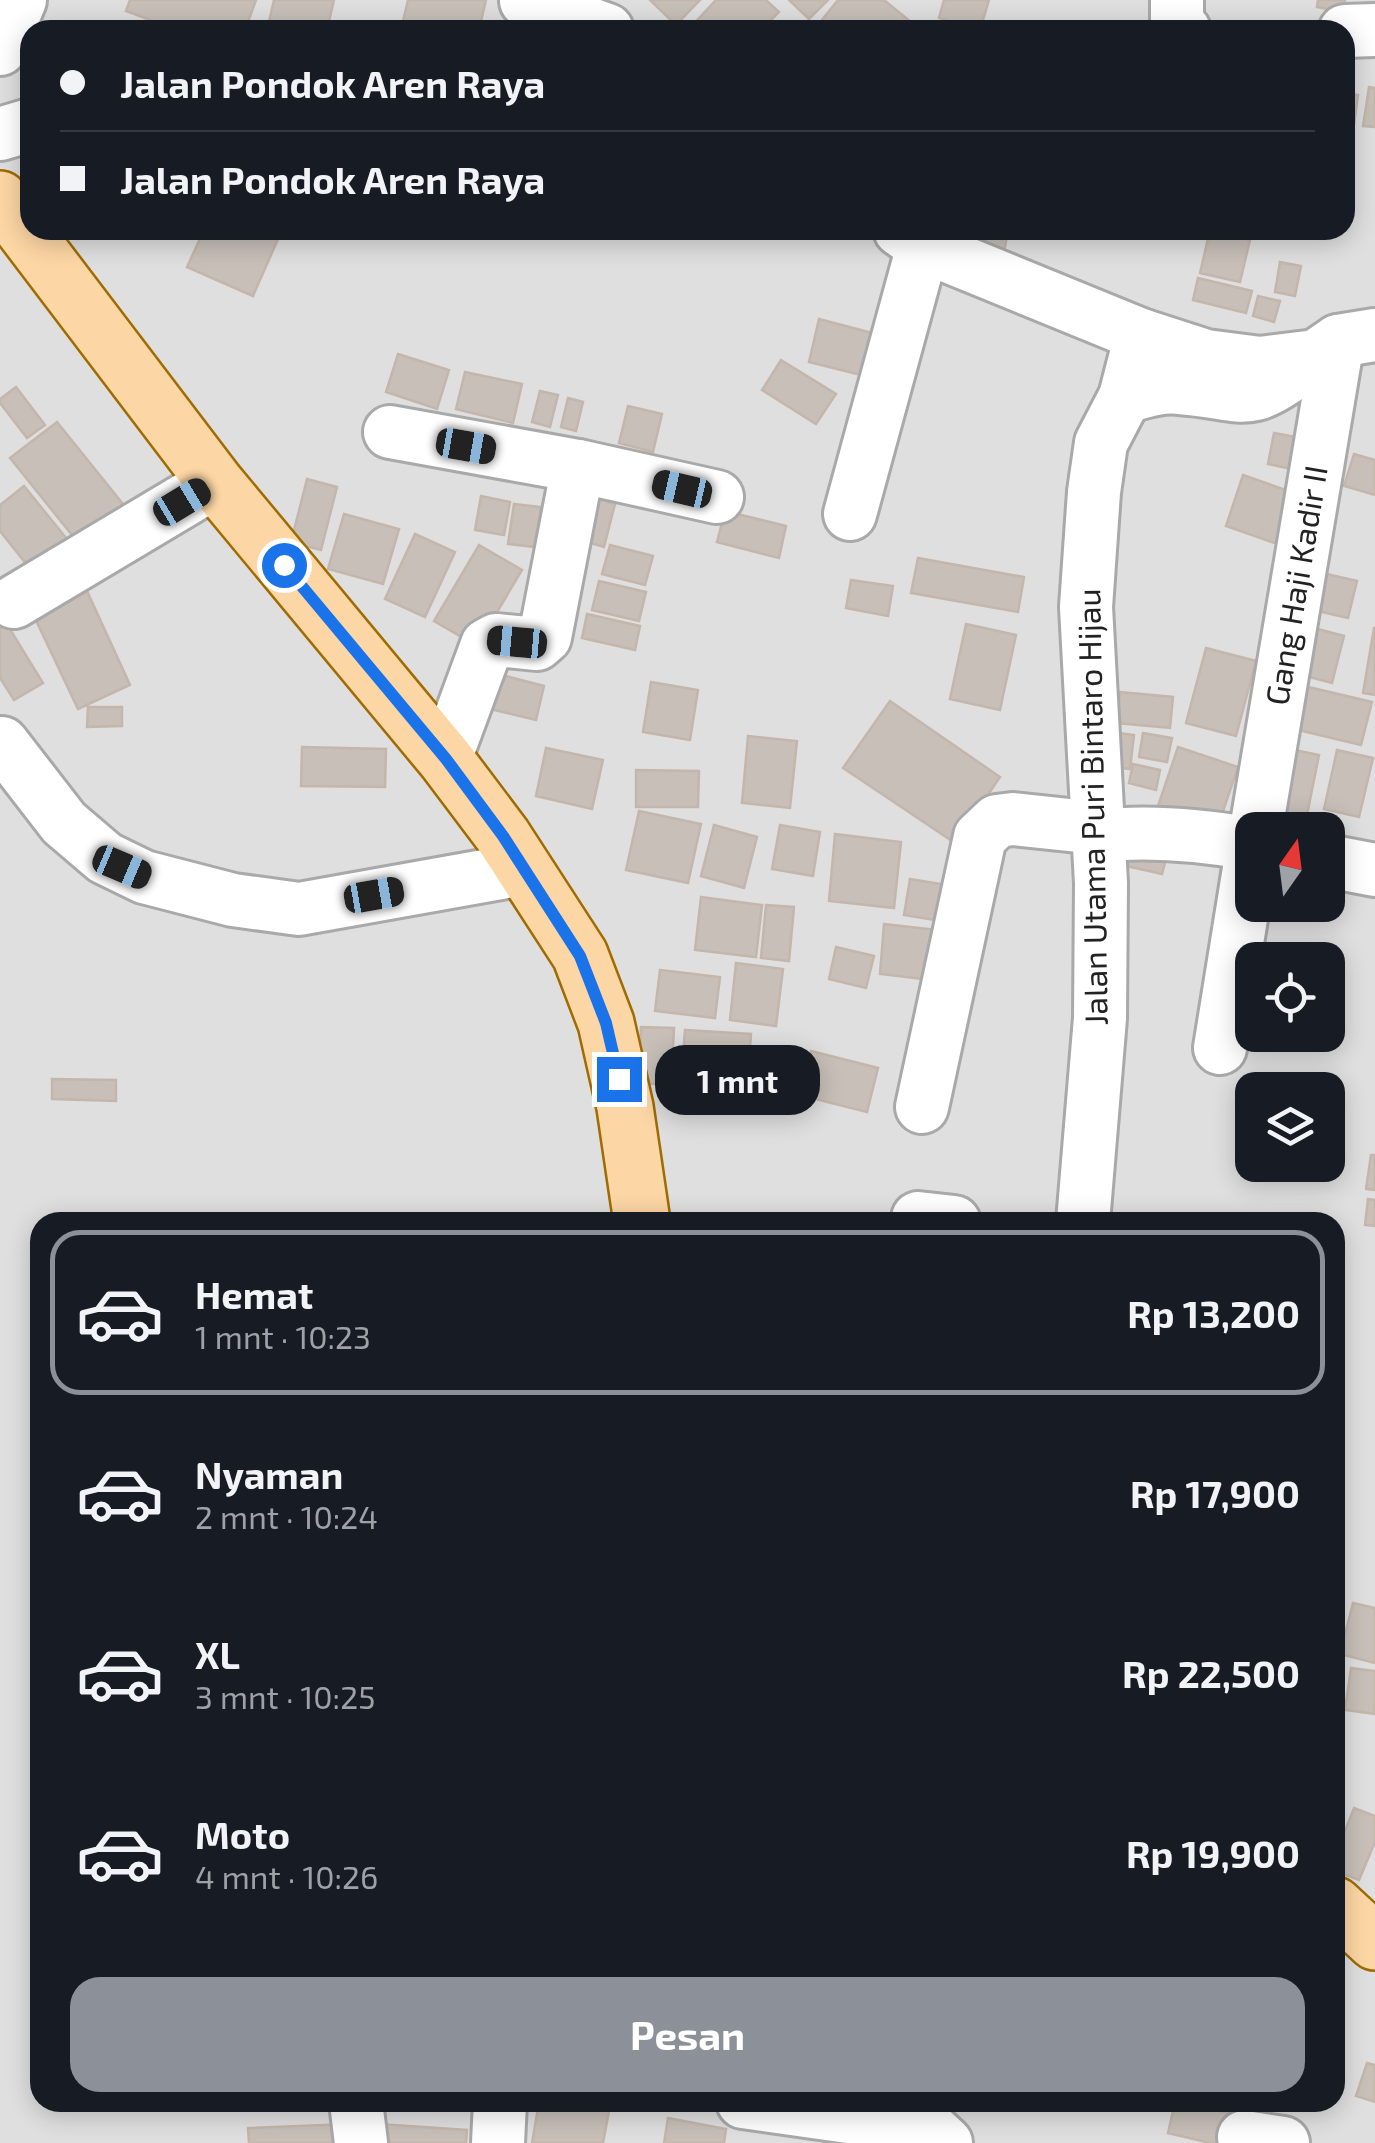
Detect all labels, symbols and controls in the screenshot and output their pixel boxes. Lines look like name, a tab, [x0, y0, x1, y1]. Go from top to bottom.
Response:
text: Jalan Pondok Aren Raya	[120, 60, 545, 106]
text: Jalan Pondok Aren Raya	[120, 156, 545, 202]
car	[434, 426, 498, 466]
street label: Gang Haji Kadir II	[1256, 463, 1334, 708]
car	[649, 468, 715, 510]
car	[149, 474, 215, 530]
route start	[262, 543, 307, 588]
street label: Jalan Utama Puri Bintaro Hijau	[1068, 588, 1115, 1026]
car	[486, 624, 548, 660]
north arrow	[1235, 812, 1345, 922]
map controls	[1235, 812, 1345, 1182]
car	[89, 841, 155, 893]
car	[342, 875, 406, 915]
button: locate	[1235, 942, 1345, 1052]
callout: 1 mnt	[654, 1044, 819, 1114]
route end	[597, 1057, 642, 1102]
text: 1 mnt	[697, 1061, 778, 1099]
button: layers	[1235, 1072, 1345, 1182]
icon: car	[75, 1268, 165, 1358]
text: Hemat	[195, 1271, 313, 1317]
text: Rp 13,200	[1127, 1290, 1300, 1336]
text: 1 mnt · 10:23	[195, 1317, 371, 1355]
icon: car	[75, 1448, 165, 1538]
text: Nyaman	[195, 1451, 343, 1497]
text: Rp 17,900	[1130, 1470, 1300, 1516]
text: 2 mnt · 10:24	[195, 1497, 378, 1535]
icon: car	[75, 1628, 165, 1718]
text: XL	[195, 1631, 240, 1677]
text: Rp 22,500	[1122, 1650, 1300, 1696]
text: 3 mnt · 10:25	[195, 1677, 375, 1715]
icon: car	[75, 1808, 165, 1898]
text: Moto	[195, 1811, 290, 1857]
text: Rp 19,900	[1126, 1830, 1300, 1876]
text: 4 mnt · 10:26	[195, 1857, 378, 1895]
button: Pesan	[70, 1977, 1305, 2092]

